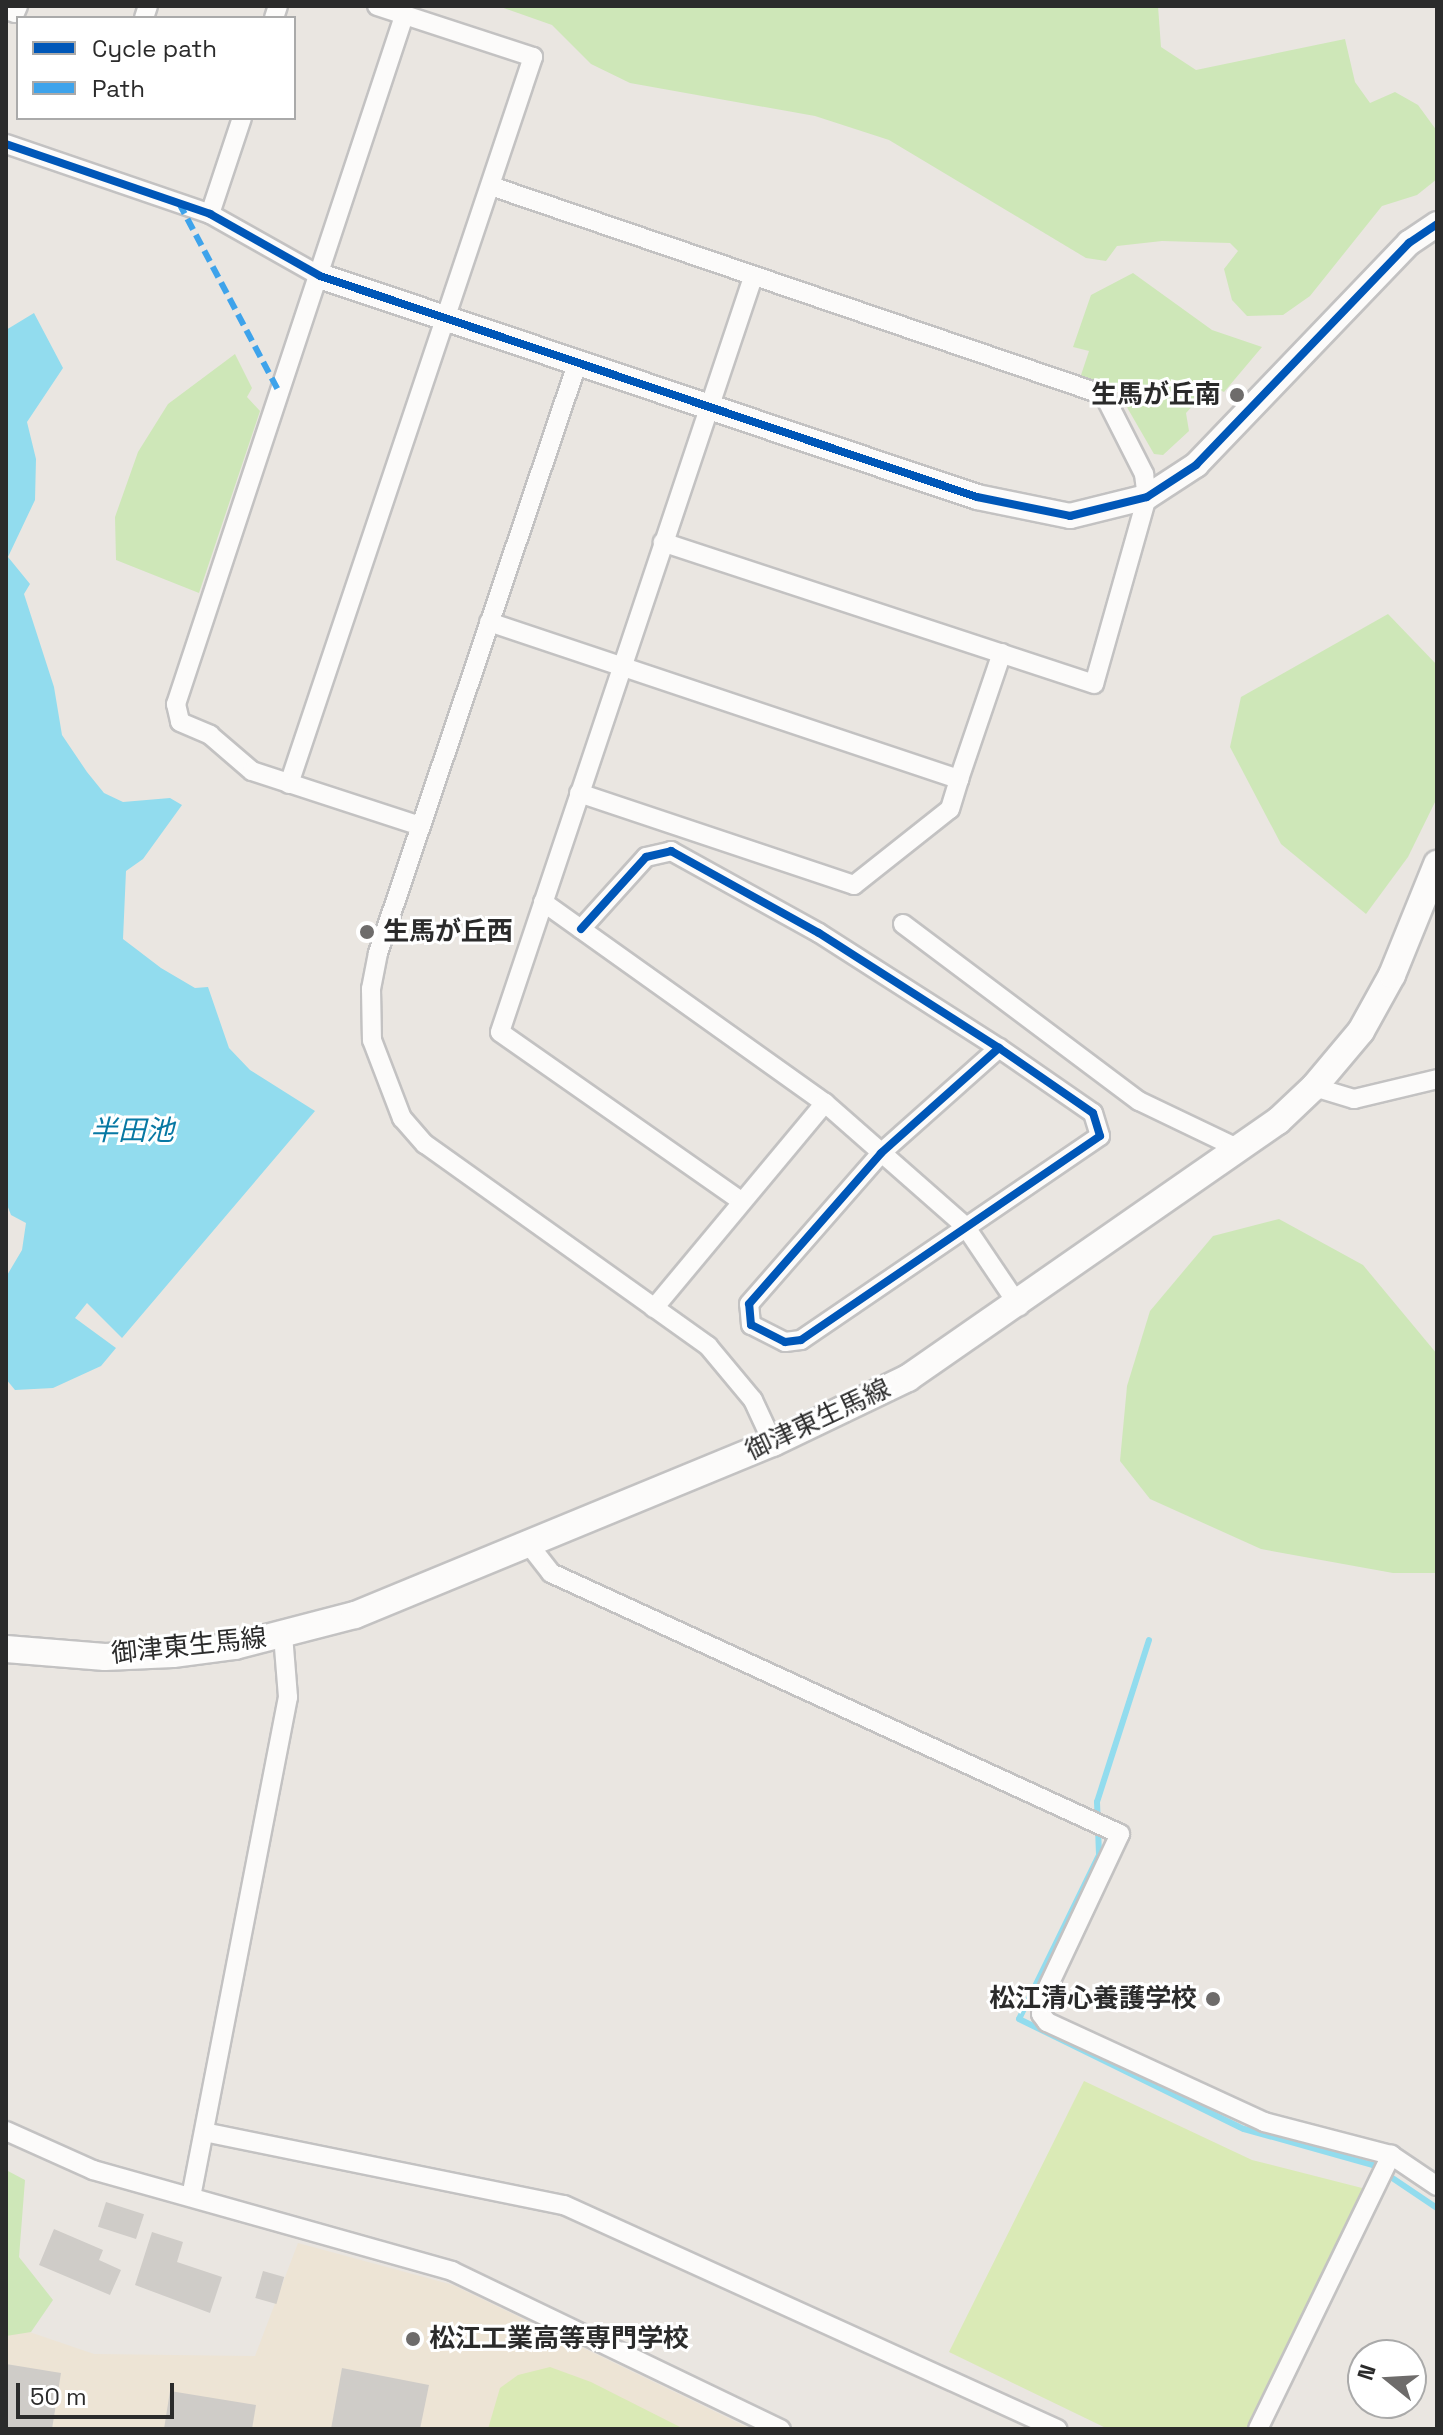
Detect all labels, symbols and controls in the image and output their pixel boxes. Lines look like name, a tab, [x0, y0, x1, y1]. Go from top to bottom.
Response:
legend	[16, 16, 296, 120]
text: Cycle path	[92, 33, 217, 64]
text: Path	[92, 73, 145, 104]
place label: 生馬が丘南	[1091, 379, 1221, 411]
marker: 生馬が丘南	[1228, 386, 1246, 404]
place label: 生馬が丘西	[383, 916, 513, 948]
marker: 生馬が丘西	[358, 923, 376, 941]
water label: 半田池	[90, 1113, 174, 1147]
street label: 御津東生馬線	[741, 1373, 895, 1467]
street label: 御津東生馬線	[110, 1622, 268, 1670]
place label: 松江清心養護学校	[989, 1983, 1197, 2015]
marker: 松江清心養護学校	[1204, 1990, 1222, 2008]
place label: 松江工業高等専門学校	[429, 2323, 689, 2355]
marker: 松江工業高等専門学校	[404, 2330, 422, 2348]
north arrow	[1347, 2339, 1427, 2419]
text: N	[1350, 2361, 1382, 2384]
scale bar	[20, 2367, 178, 2417]
text: 50 m	[30, 2381, 87, 2412]

